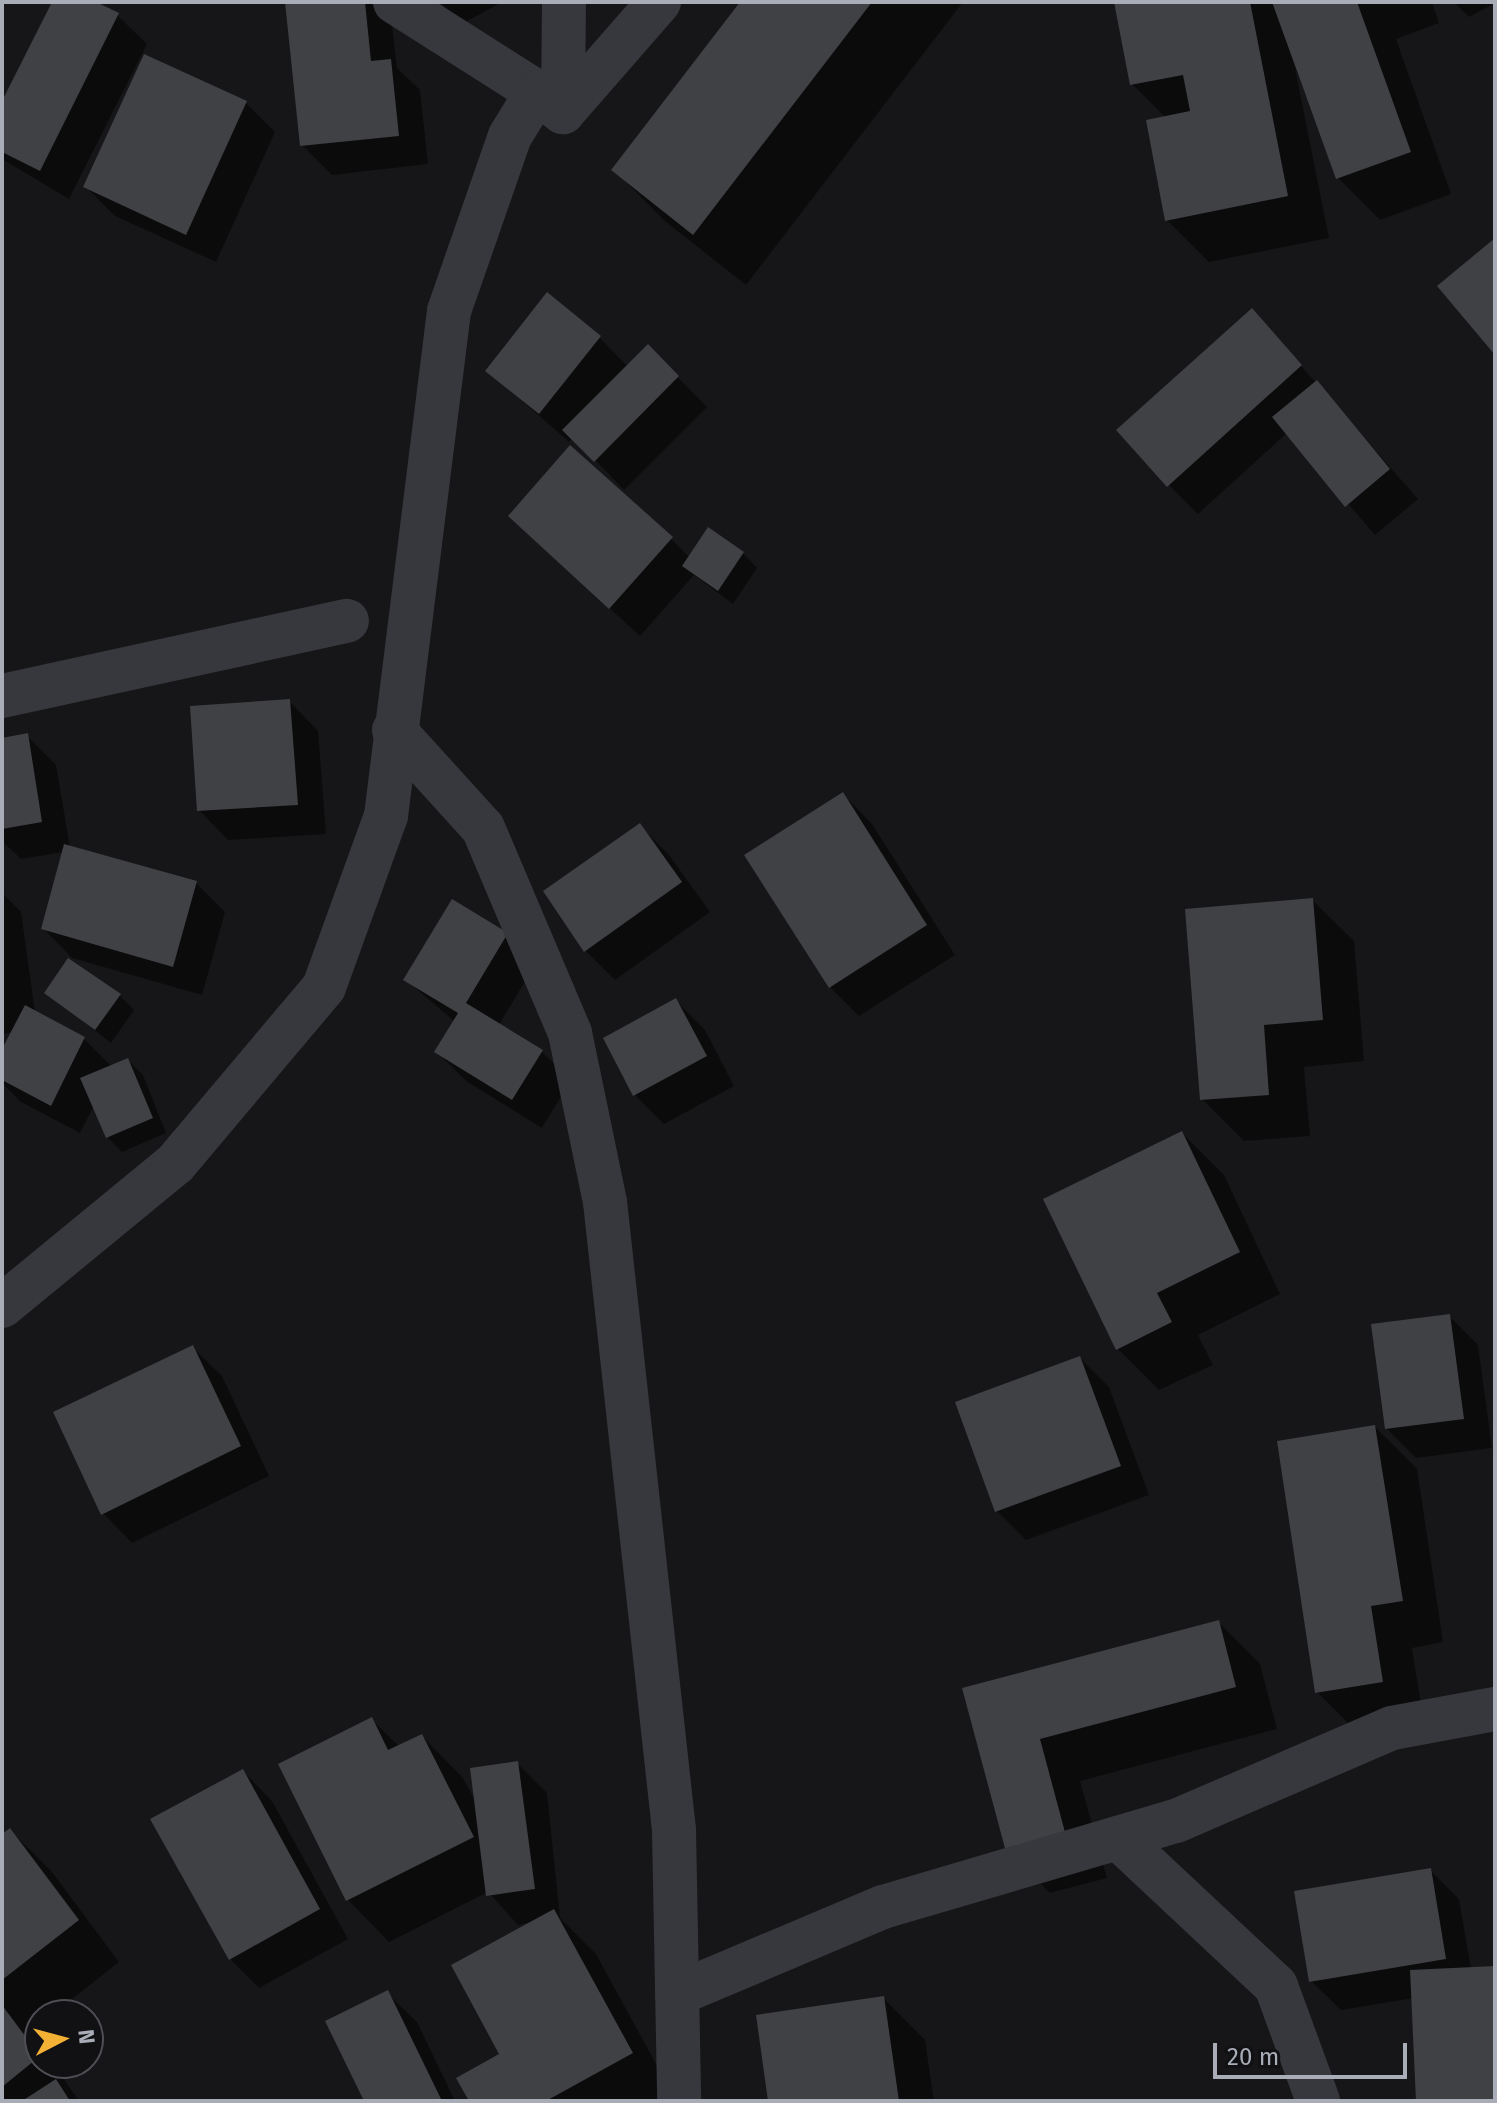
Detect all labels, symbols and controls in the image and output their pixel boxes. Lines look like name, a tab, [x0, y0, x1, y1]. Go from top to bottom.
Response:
north arrow	[24, 1999, 104, 2079]
scale bar	[1217, 2027, 1411, 2077]
text: N	[72, 2028, 101, 2045]
text: 20 m	[1227, 2043, 1279, 2071]

